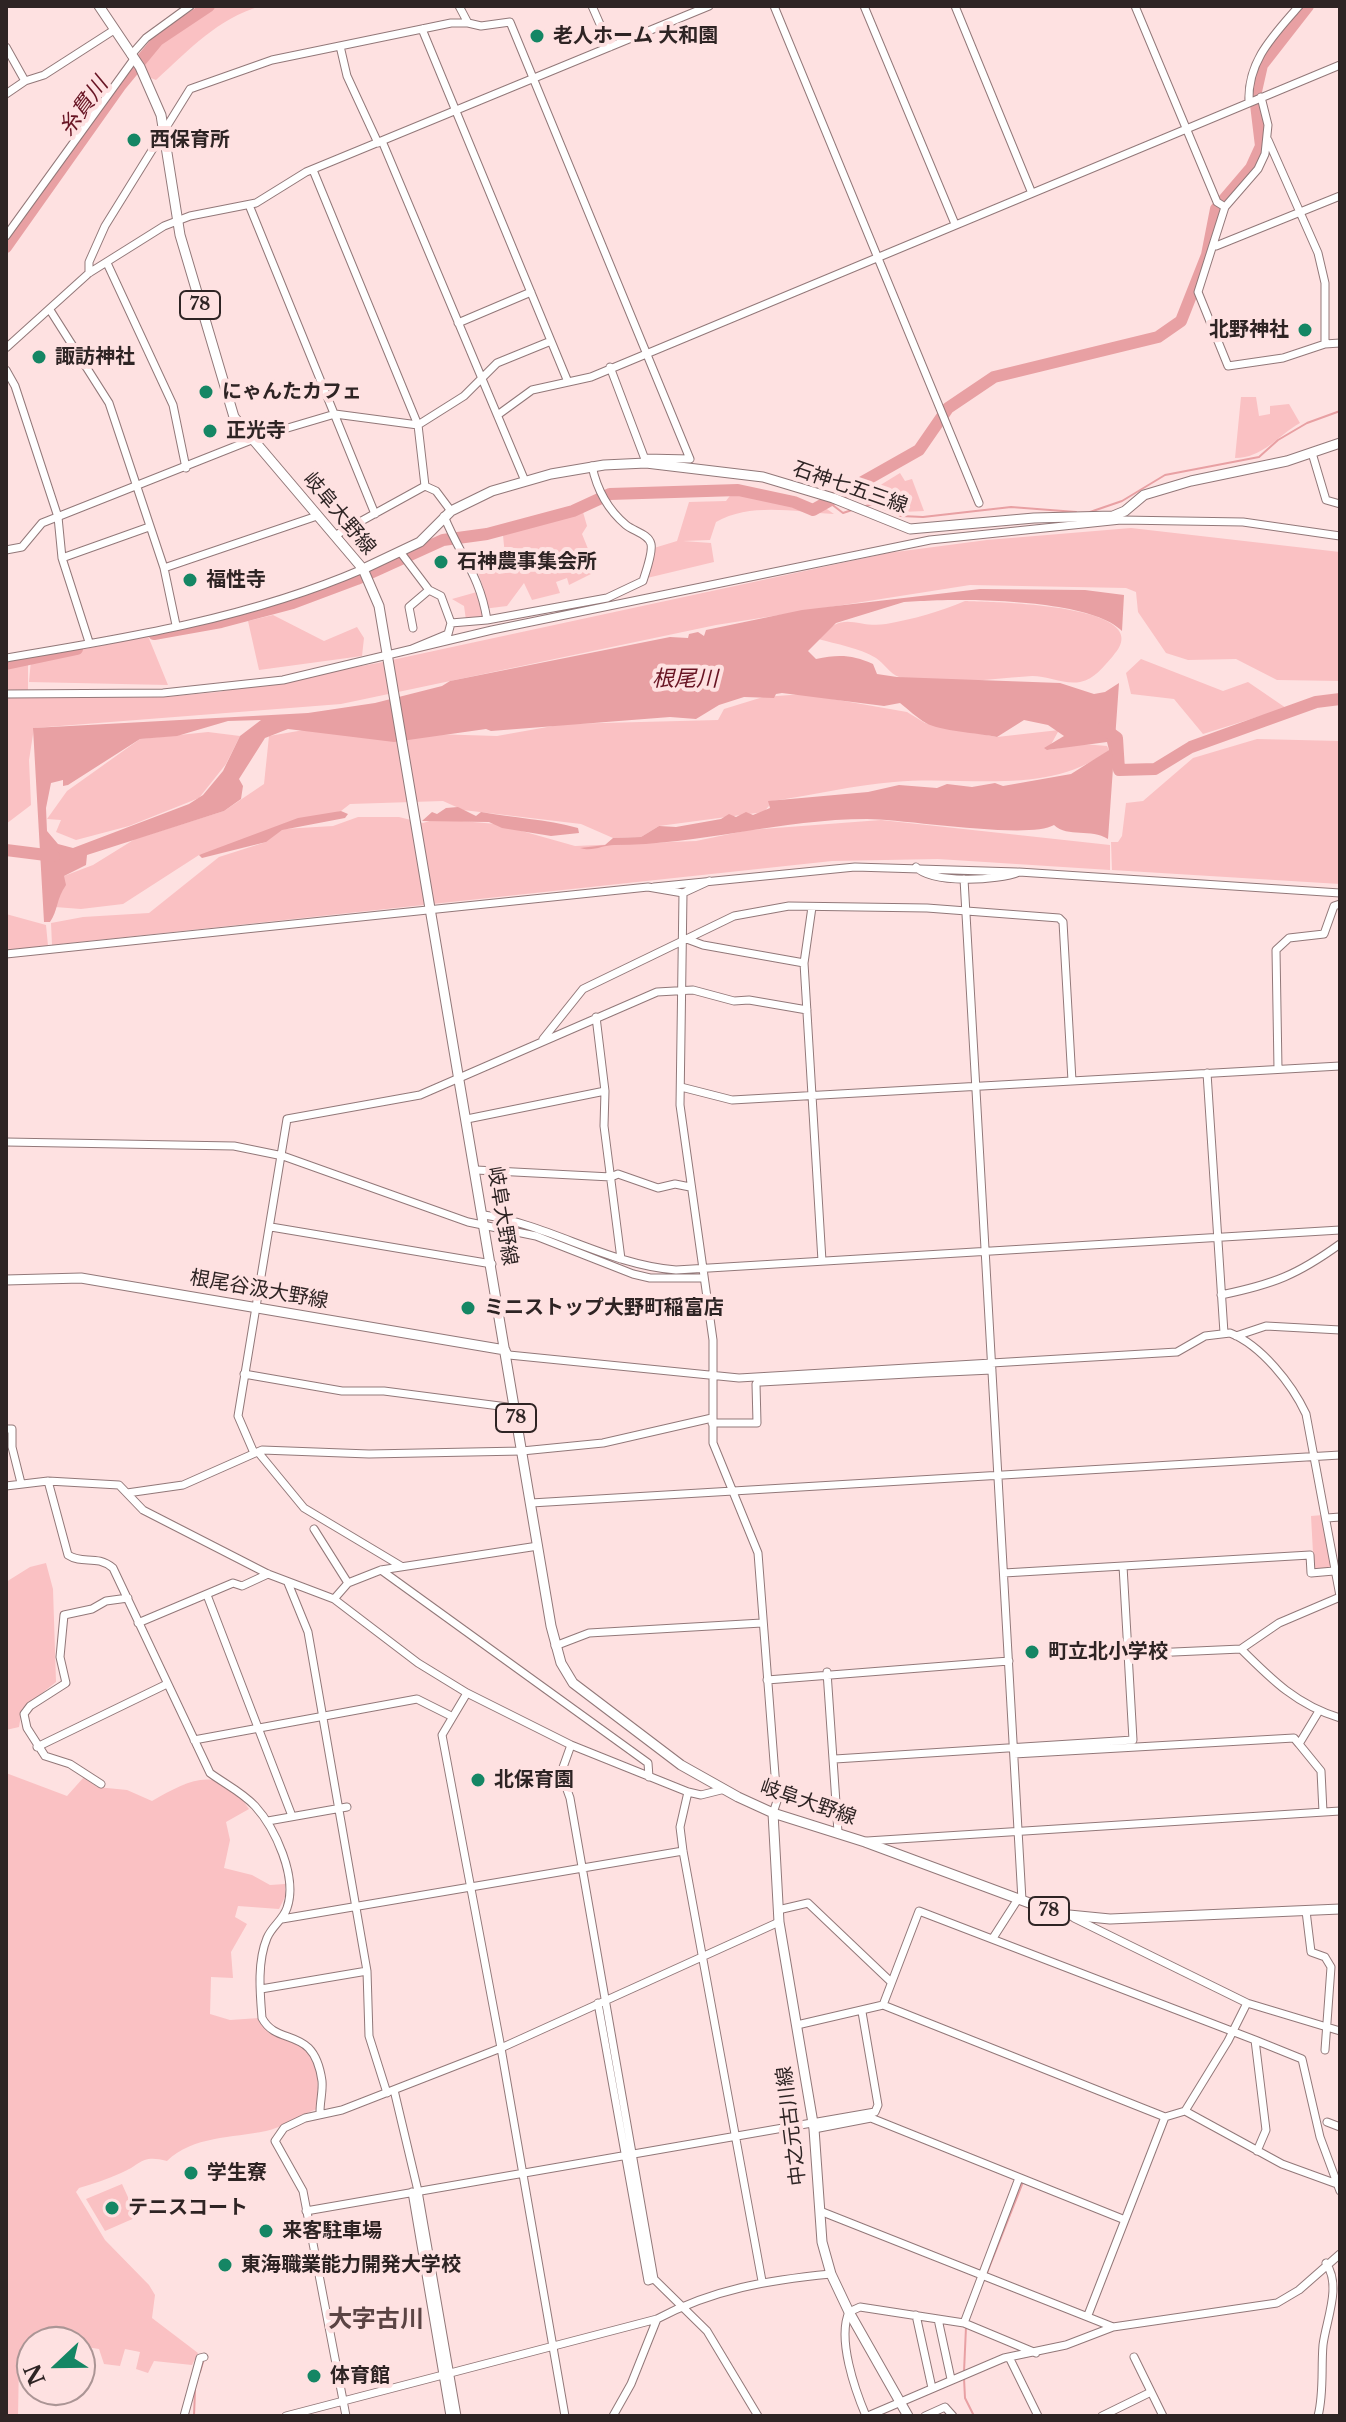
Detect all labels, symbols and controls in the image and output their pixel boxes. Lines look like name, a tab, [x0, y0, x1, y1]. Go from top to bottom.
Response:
place label: 老人ホーム 大和園	[553, 24, 718, 48]
marker: 老人ホーム 大和園	[528, 27, 546, 45]
water label: 糸貫川	[54, 73, 114, 141]
place label: 西保育所	[150, 128, 230, 152]
marker: 西保育所	[125, 131, 143, 149]
road number: 78	[180, 291, 220, 319]
place label: 北野神社	[1209, 318, 1289, 342]
marker: 北野神社	[1296, 321, 1314, 339]
place label: 諏訪神社	[55, 345, 135, 369]
marker: 諏訪神社	[30, 348, 48, 366]
place label: にゃんたカフェ	[222, 380, 362, 404]
marker: にゃんたカフェ	[197, 383, 215, 401]
place label: 正光寺	[226, 419, 286, 443]
marker: 正光寺	[201, 422, 219, 440]
street label: 石神七五三線	[789, 457, 911, 519]
street label: 岐阜大野線	[298, 468, 380, 560]
place label: 石神農事集会所	[457, 550, 597, 574]
marker: 石神農事集会所	[432, 553, 450, 571]
place label: 福性寺	[206, 568, 266, 592]
marker: 福性寺	[181, 571, 199, 589]
water label: 根尾川	[652, 667, 718, 693]
street label: 岐阜大野線	[482, 1165, 522, 1267]
street label: 根尾谷汲大野線	[188, 1266, 330, 1314]
place label: ミニストップ大野町稲富店	[484, 1296, 724, 1320]
marker: ミニストップ大野町稲富店	[459, 1299, 477, 1317]
road number: 78	[496, 1404, 536, 1432]
place label: 町立北小学校	[1048, 1640, 1168, 1664]
marker: 町立北小学校	[1023, 1643, 1041, 1661]
place label: 北保育園	[494, 1768, 574, 1792]
marker: 北保育園	[469, 1771, 487, 1789]
street label: 岐阜大野線	[757, 1775, 859, 1831]
road number: 78	[1029, 1897, 1069, 1925]
street label: 中之元古川線	[773, 2065, 811, 2187]
place label: 学生寮	[207, 2161, 267, 2185]
marker: 学生寮	[182, 2164, 200, 2182]
place label: テニスコート	[128, 2196, 248, 2220]
marker: テニスコート	[103, 2199, 121, 2217]
place label: 来客駐車場	[282, 2219, 382, 2243]
marker: 来客駐車場	[257, 2222, 275, 2240]
place label: 東海職業能力開発大学校	[241, 2253, 461, 2277]
marker: 東海職業能力開発大学校	[216, 2256, 234, 2274]
district label: 大字古川	[328, 2306, 424, 2334]
north arrow	[16, 2326, 96, 2406]
text: N	[19, 2360, 52, 2389]
place label: 体育館	[330, 2364, 390, 2388]
marker: 体育館	[305, 2367, 323, 2385]

